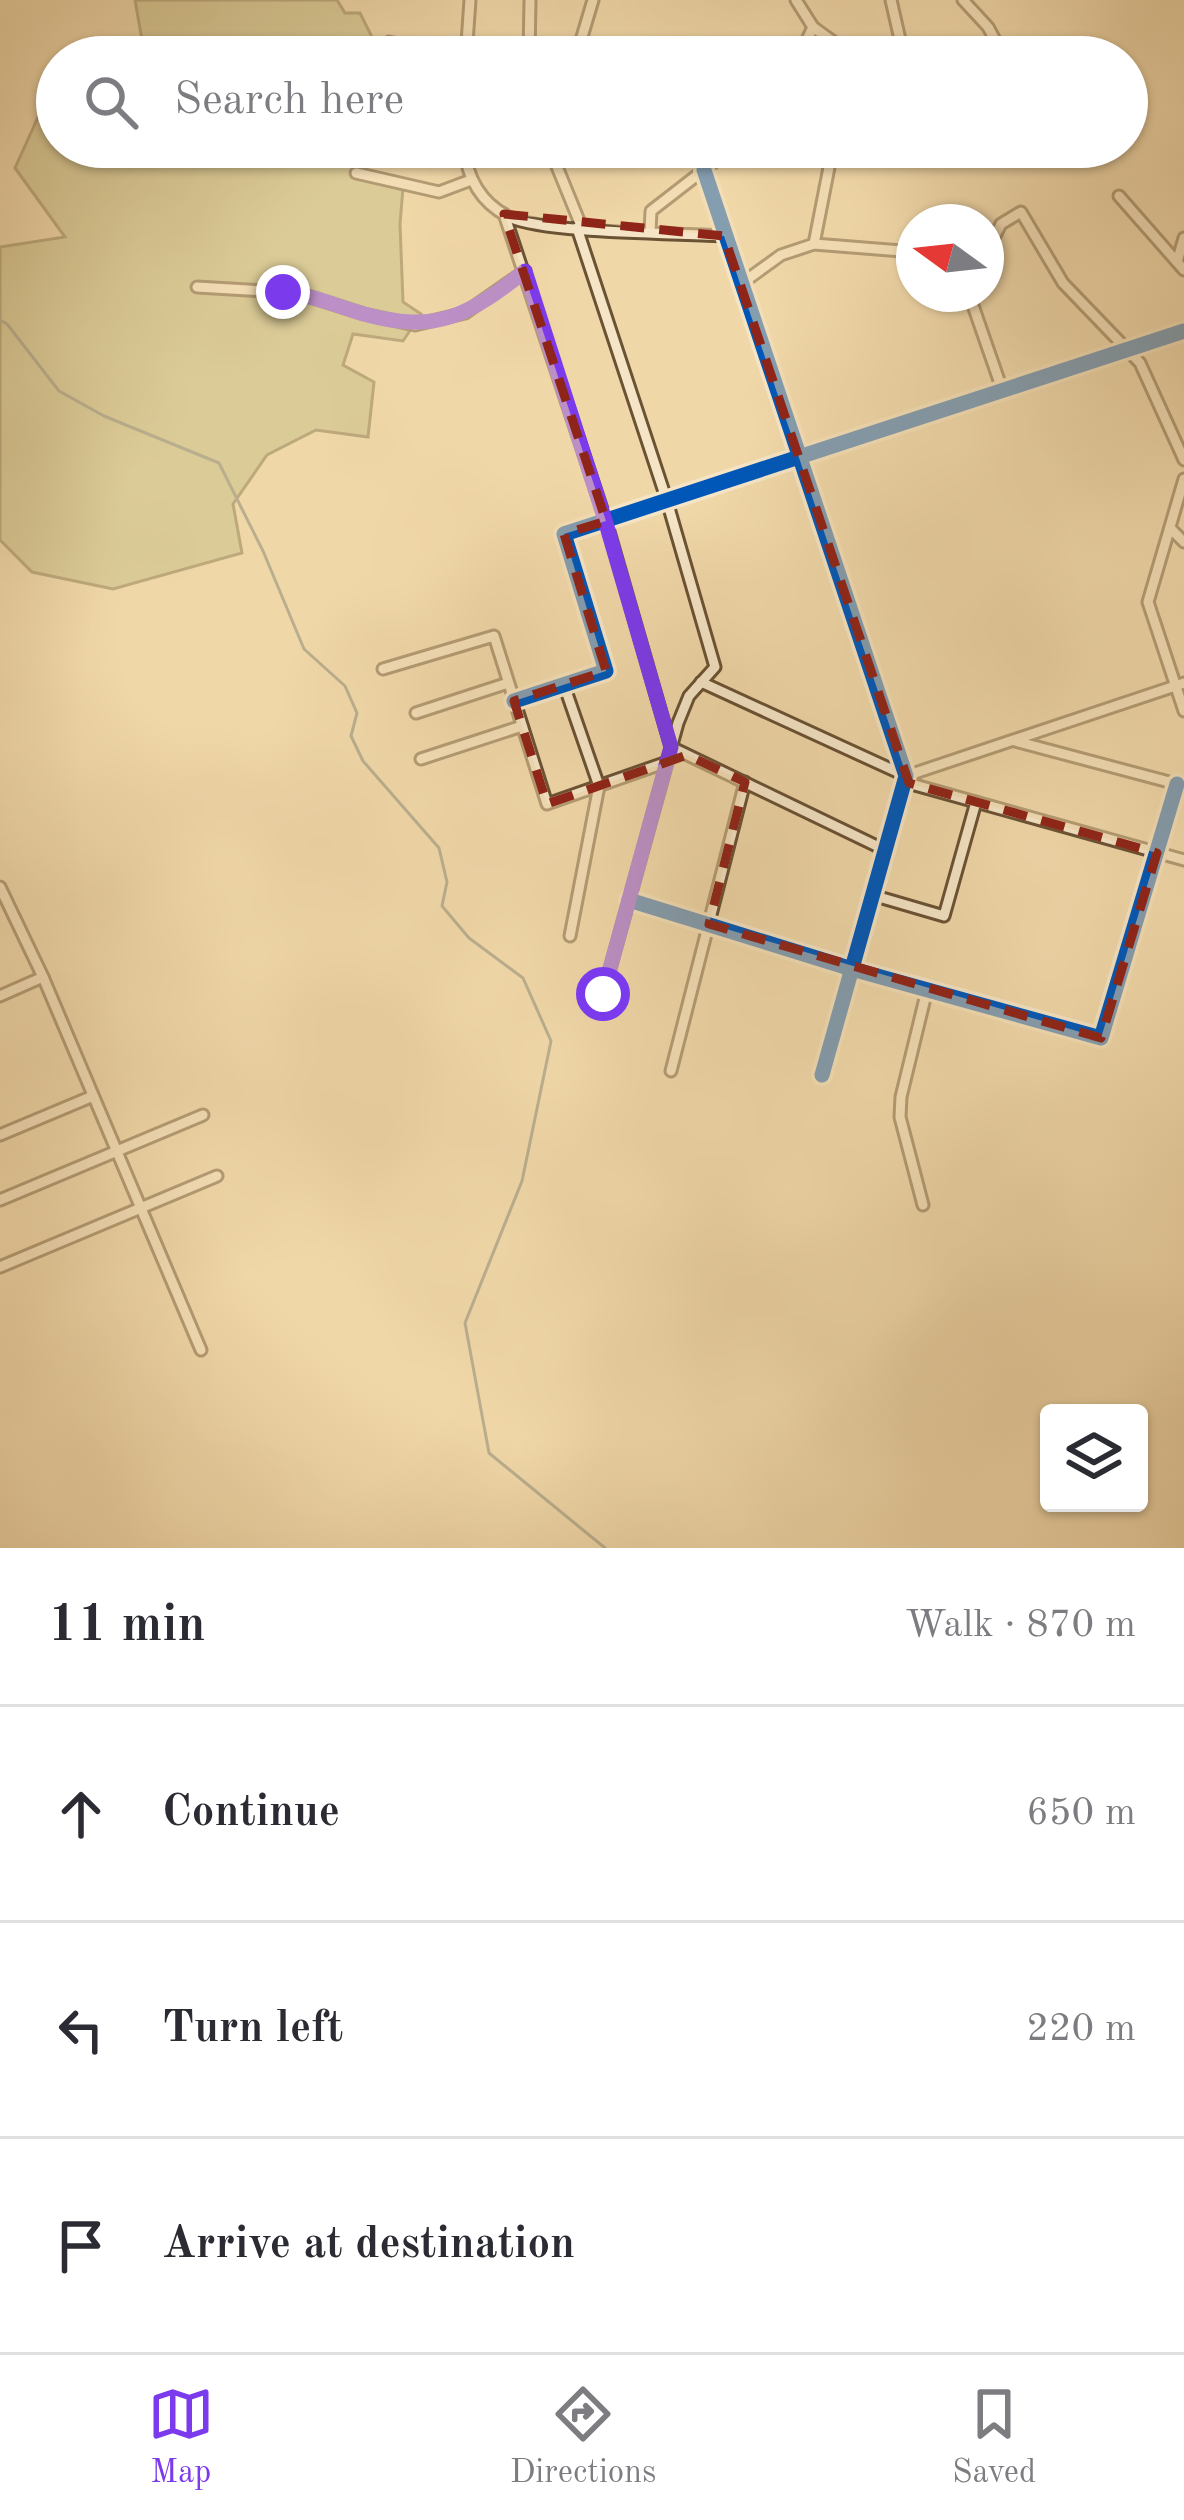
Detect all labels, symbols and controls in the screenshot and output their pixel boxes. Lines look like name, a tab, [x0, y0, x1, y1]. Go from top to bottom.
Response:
search box	[36, 36, 1148, 168]
icon: search	[78, 69, 144, 135]
text: Search here	[174, 79, 404, 124]
north arrow	[896, 204, 1004, 312]
route end	[256, 265, 310, 319]
route start	[576, 967, 630, 1021]
map controls	[1040, 1404, 1148, 1512]
button: layers	[1040, 1404, 1148, 1512]
text: 11 min	[48, 1601, 206, 1652]
text: Walk · 870 m	[905, 1606, 1136, 1645]
icon: ahead	[48, 1781, 114, 1847]
text: Continue	[162, 1791, 340, 1836]
text: 650 m	[1026, 1794, 1136, 1833]
icon: left	[48, 1997, 114, 2063]
text: Turn left	[162, 2007, 343, 2052]
text: 220 m	[1026, 2010, 1136, 2049]
icon: arrive	[48, 2213, 114, 2279]
text: Arrive at destination	[162, 2223, 575, 2268]
tab: Map	[148, 2381, 214, 2494]
tab: Directions	[510, 2381, 656, 2494]
tab: Saved	[952, 2381, 1036, 2494]

